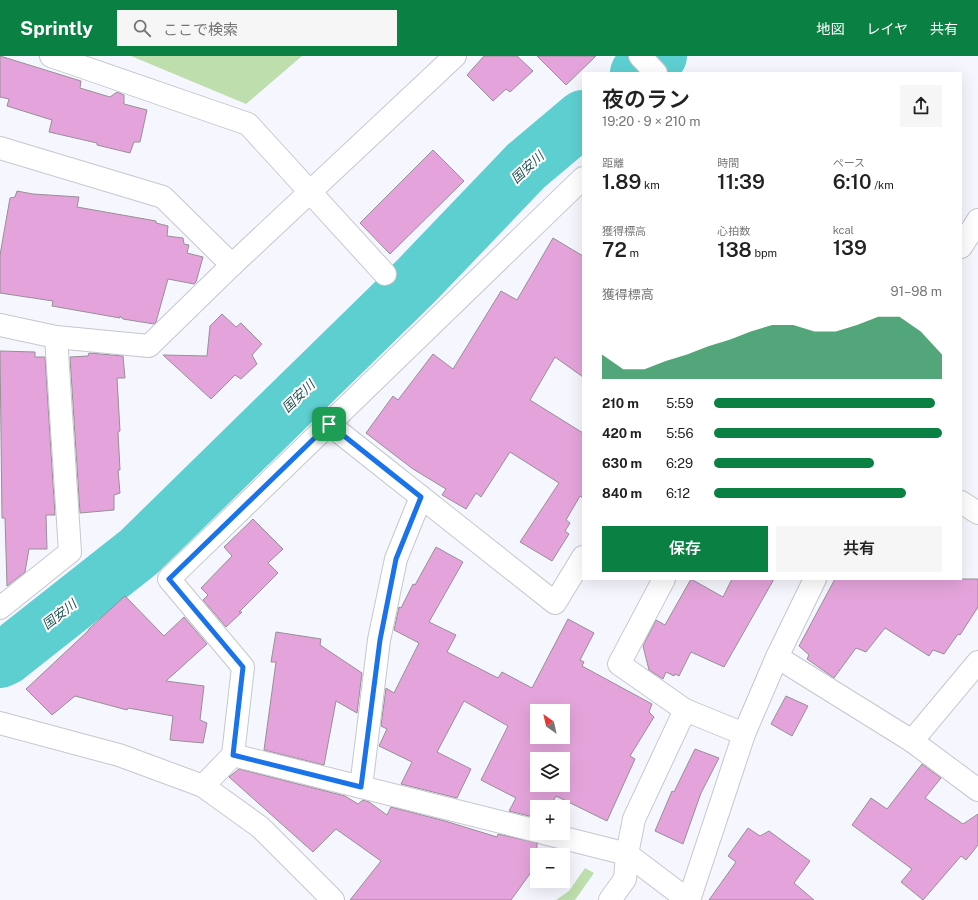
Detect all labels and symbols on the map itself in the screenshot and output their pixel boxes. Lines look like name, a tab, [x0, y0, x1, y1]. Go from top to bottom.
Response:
water label: 国安川	[508, 147, 548, 186]
water label: 国安川	[279, 376, 319, 415]
pin	[312, 407, 346, 441]
water label: 国安川	[39, 595, 81, 632]
north arrow	[530, 704, 570, 744]

